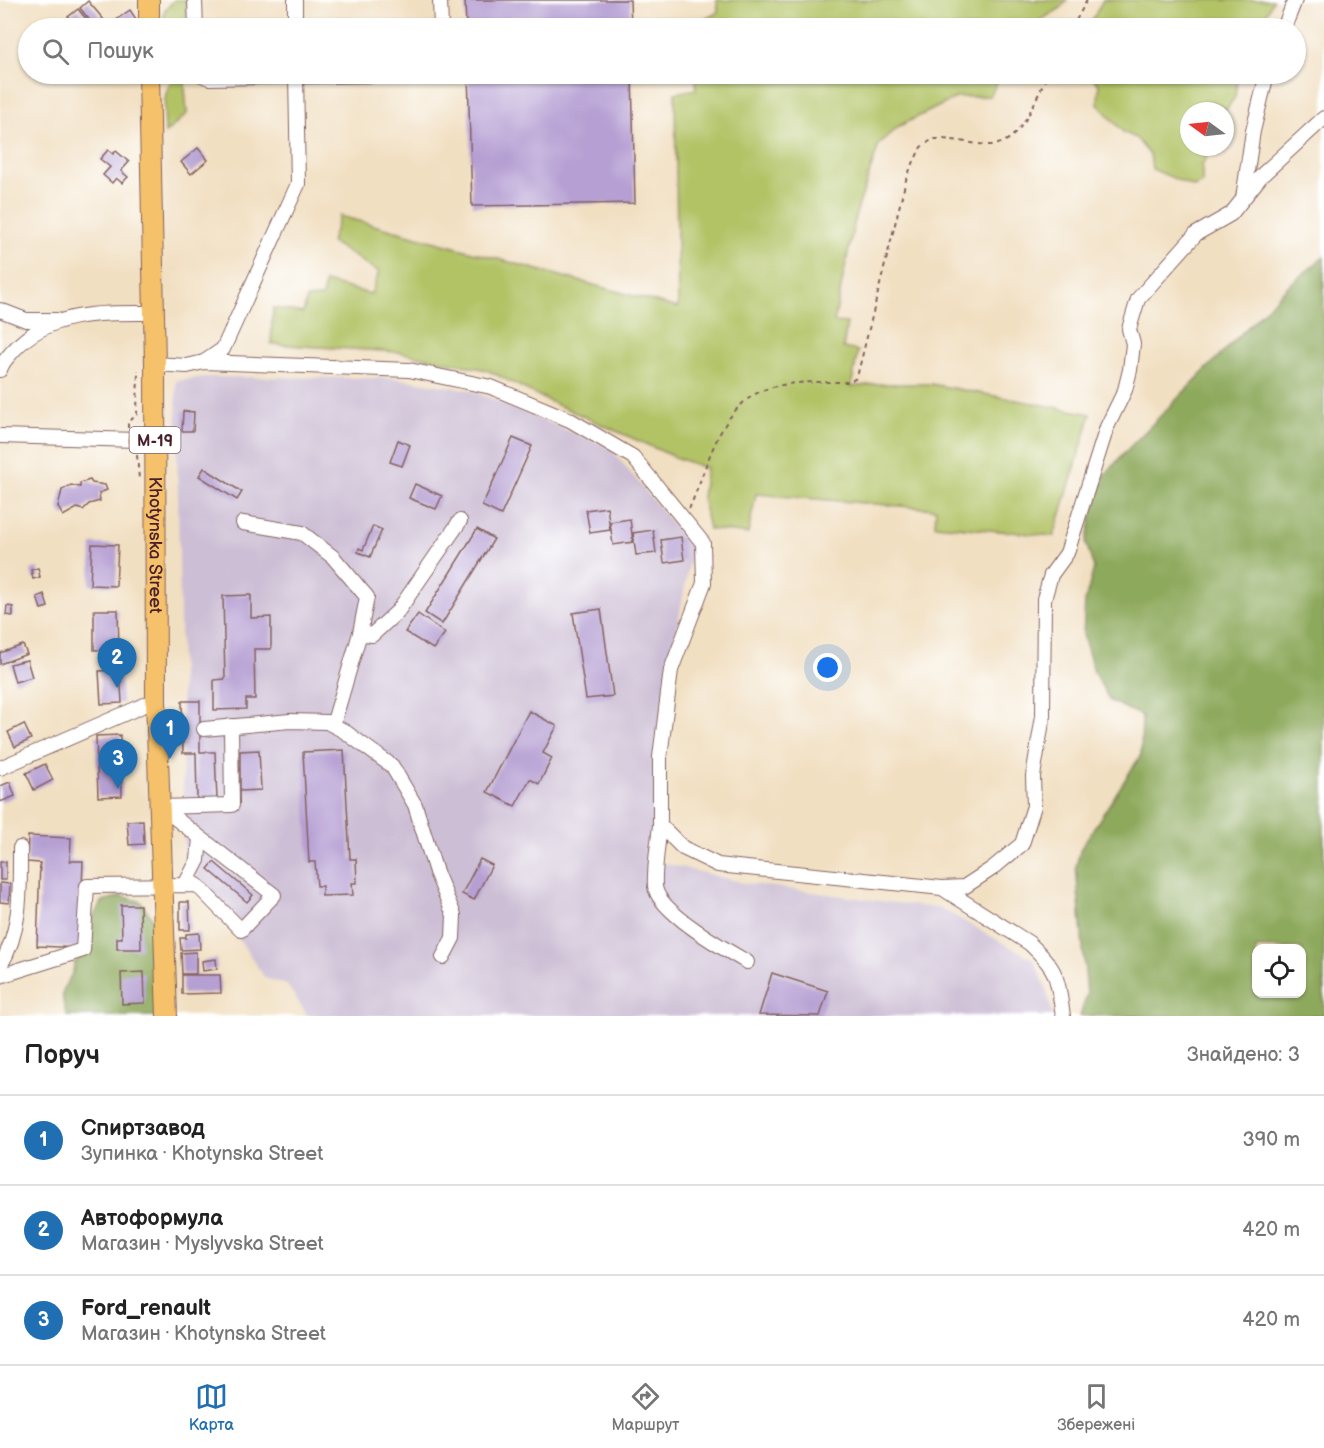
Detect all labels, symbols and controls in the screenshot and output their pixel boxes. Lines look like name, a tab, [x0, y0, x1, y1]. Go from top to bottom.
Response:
search box	[18, 18, 1306, 84]
icon: search	[39, 35, 72, 68]
text: Пошук	[87, 38, 154, 65]
north arrow	[1180, 102, 1234, 156]
road number: М-19	[130, 427, 180, 453]
street label: Khotynska Street	[144, 476, 166, 614]
pin: 2	[98, 638, 136, 688]
your location	[813, 653, 842, 682]
pin: 1	[150, 710, 190, 759]
pin: 3	[98, 740, 138, 789]
map controls	[1252, 944, 1306, 998]
button: locate	[1252, 944, 1306, 998]
text: Поруч	[24, 1040, 100, 1071]
text: Знайдено: 3	[1187, 1043, 1300, 1067]
text: Спиртзавод	[81, 1115, 205, 1142]
text: 1	[39, 1128, 48, 1152]
text: 390 m	[1242, 1128, 1300, 1152]
text: Зупинка · Khotynska Street	[81, 1142, 323, 1166]
text: Автоформула	[81, 1205, 223, 1232]
text: 2	[38, 1218, 49, 1242]
text: 420 m	[1242, 1218, 1300, 1242]
text: Магазин · Myslyvska Street	[81, 1232, 324, 1256]
text: Ford_renault	[81, 1295, 211, 1322]
text: 3	[38, 1308, 49, 1332]
text: 420 m	[1242, 1308, 1300, 1332]
text: Магазин · Khotynska Street	[81, 1322, 326, 1346]
tab: Карта	[189, 1380, 234, 1435]
tab: Маршрут	[611, 1380, 680, 1435]
tab: Збережені	[1057, 1380, 1135, 1435]

